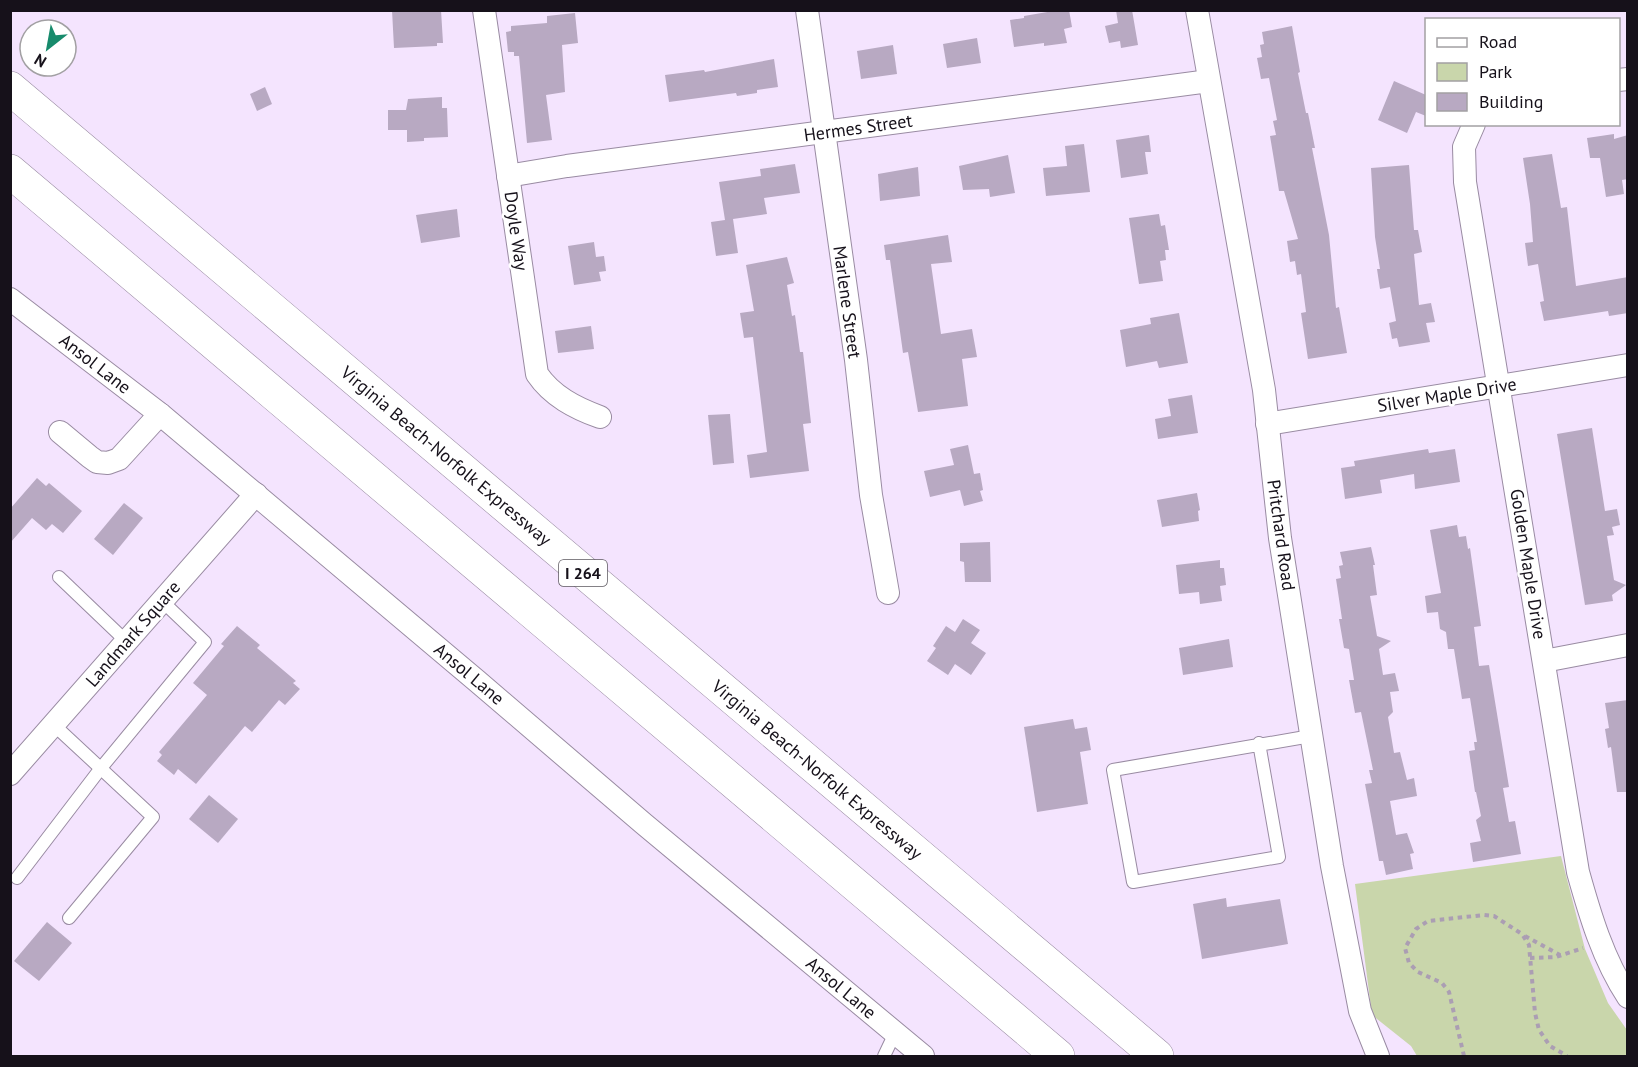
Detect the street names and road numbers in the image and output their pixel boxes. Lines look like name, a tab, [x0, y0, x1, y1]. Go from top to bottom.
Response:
street label: Hermes Street	[802, 108, 914, 147]
street label: Doyle Way	[500, 190, 534, 273]
street label: Marlene Street	[828, 244, 867, 360]
street label: Ansol Lane	[55, 329, 136, 399]
street label: Virginia Beach-Norfolk Expressway	[336, 360, 557, 551]
street label: Silver Maple Drive	[1376, 372, 1518, 417]
street label: Pritchard Road	[1262, 478, 1301, 592]
street label: Golden Maple Drive	[1505, 487, 1552, 641]
road number: I 264	[559, 560, 607, 586]
street label: Landmark Square	[80, 576, 185, 691]
street label: Ansol Lane	[430, 638, 509, 710]
street label: Virginia Beach-Norfolk Expressway	[707, 674, 928, 865]
street label: Ansol Lane	[802, 952, 881, 1024]

